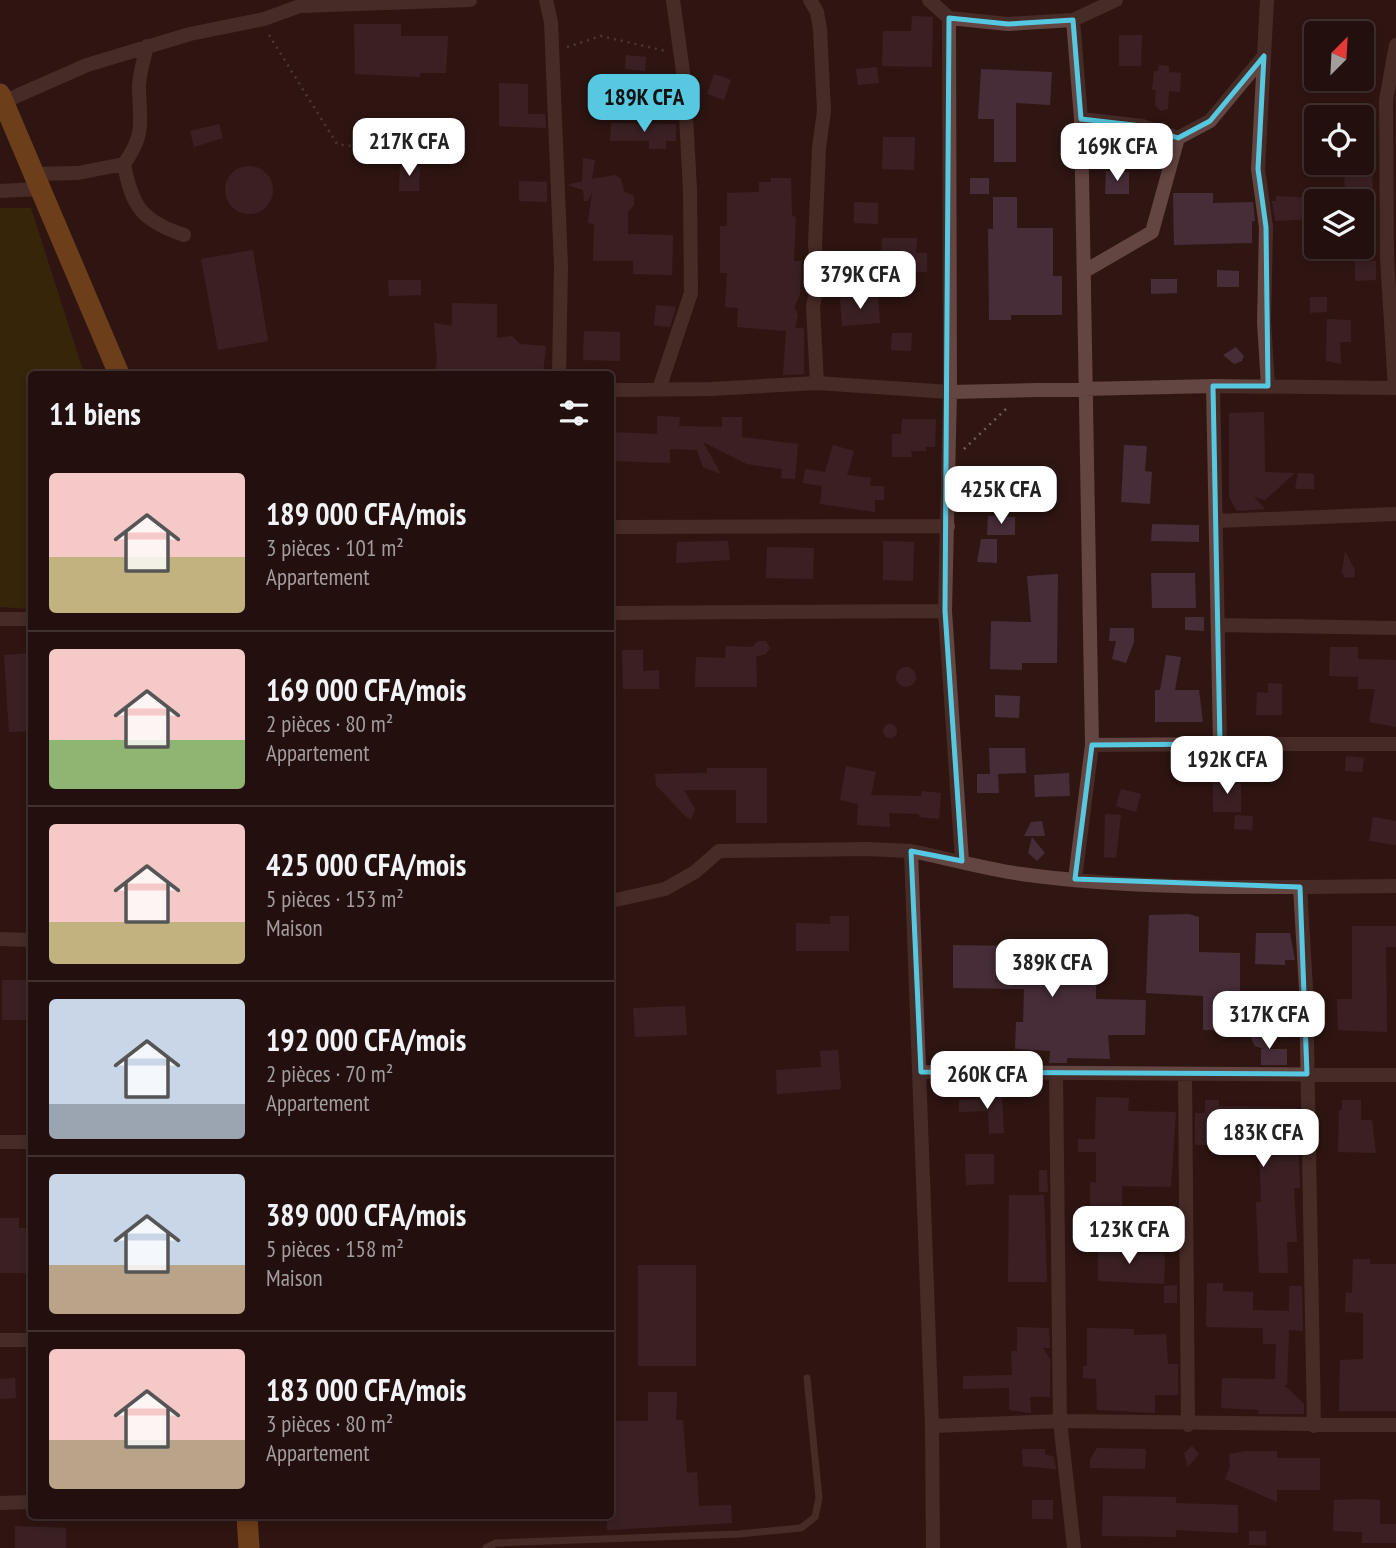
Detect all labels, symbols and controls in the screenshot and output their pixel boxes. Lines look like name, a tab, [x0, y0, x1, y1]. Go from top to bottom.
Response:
north arrow	[1304, 21, 1374, 91]
map controls	[1304, 21, 1374, 259]
pin: 189K CFA	[572, 74, 716, 134]
text: 189K CFA	[604, 82, 684, 111]
button: locate	[1304, 105, 1374, 175]
pin: 217K CFA	[337, 118, 481, 178]
pin: 169K CFA	[1045, 124, 1189, 183]
text: 217K CFA	[369, 126, 449, 155]
text: 169K CFA	[1077, 131, 1157, 160]
button: layers	[1304, 189, 1374, 259]
pin: 379K CFA	[788, 252, 932, 311]
text: 379K CFA	[820, 259, 900, 288]
text: 11 biens	[49, 394, 141, 433]
icon: filters	[555, 394, 593, 432]
pin: 425K CFA	[929, 466, 1073, 526]
text: 425K CFA	[961, 474, 1041, 503]
text: 189 000 CFA/mois	[266, 494, 466, 533]
icon: home	[105, 501, 189, 585]
text: 3 pièces · 101 m²	[266, 533, 404, 562]
text: Appartement	[266, 562, 369, 591]
text: 169 000 CFA/mois	[266, 670, 466, 709]
icon: home	[105, 677, 189, 761]
text: 2 pièces · 80 m²	[266, 709, 393, 738]
pin: 192K CFA	[1155, 736, 1299, 796]
text: Appartement	[266, 738, 369, 767]
text: 192K CFA	[1187, 744, 1267, 773]
text: 425 000 CFA/mois	[266, 845, 466, 884]
icon: home	[105, 852, 189, 936]
text: 5 pièces · 153 m²	[266, 884, 404, 913]
text: Maison	[266, 913, 323, 942]
pin: 389K CFA	[980, 940, 1124, 999]
text: 389K CFA	[1012, 947, 1092, 976]
pin: 317K CFA	[1197, 992, 1341, 1051]
text: 317K CFA	[1229, 999, 1309, 1028]
text: 192 000 CFA/mois	[266, 1020, 466, 1059]
icon: home	[105, 1027, 189, 1111]
pin: 260K CFA	[915, 1052, 1059, 1111]
text: 2 pièces · 70 m²	[266, 1059, 393, 1088]
text: 260K CFA	[947, 1059, 1027, 1088]
text: Appartement	[266, 1088, 369, 1117]
pin: 183K CFA	[1191, 1110, 1335, 1169]
text: 183K CFA	[1223, 1117, 1303, 1146]
text: 389 000 CFA/mois	[266, 1195, 466, 1234]
icon: home	[105, 1202, 189, 1286]
pin: 123K CFA	[1057, 1206, 1201, 1266]
text: 123K CFA	[1089, 1214, 1169, 1243]
text: 5 pièces · 158 m²	[266, 1234, 404, 1263]
text: Maison	[266, 1263, 323, 1292]
text: 183 000 CFA/mois	[266, 1370, 466, 1409]
icon: home	[105, 1377, 189, 1461]
text: 3 pièces · 80 m²	[266, 1409, 393, 1438]
text: Appartement	[266, 1438, 369, 1467]

